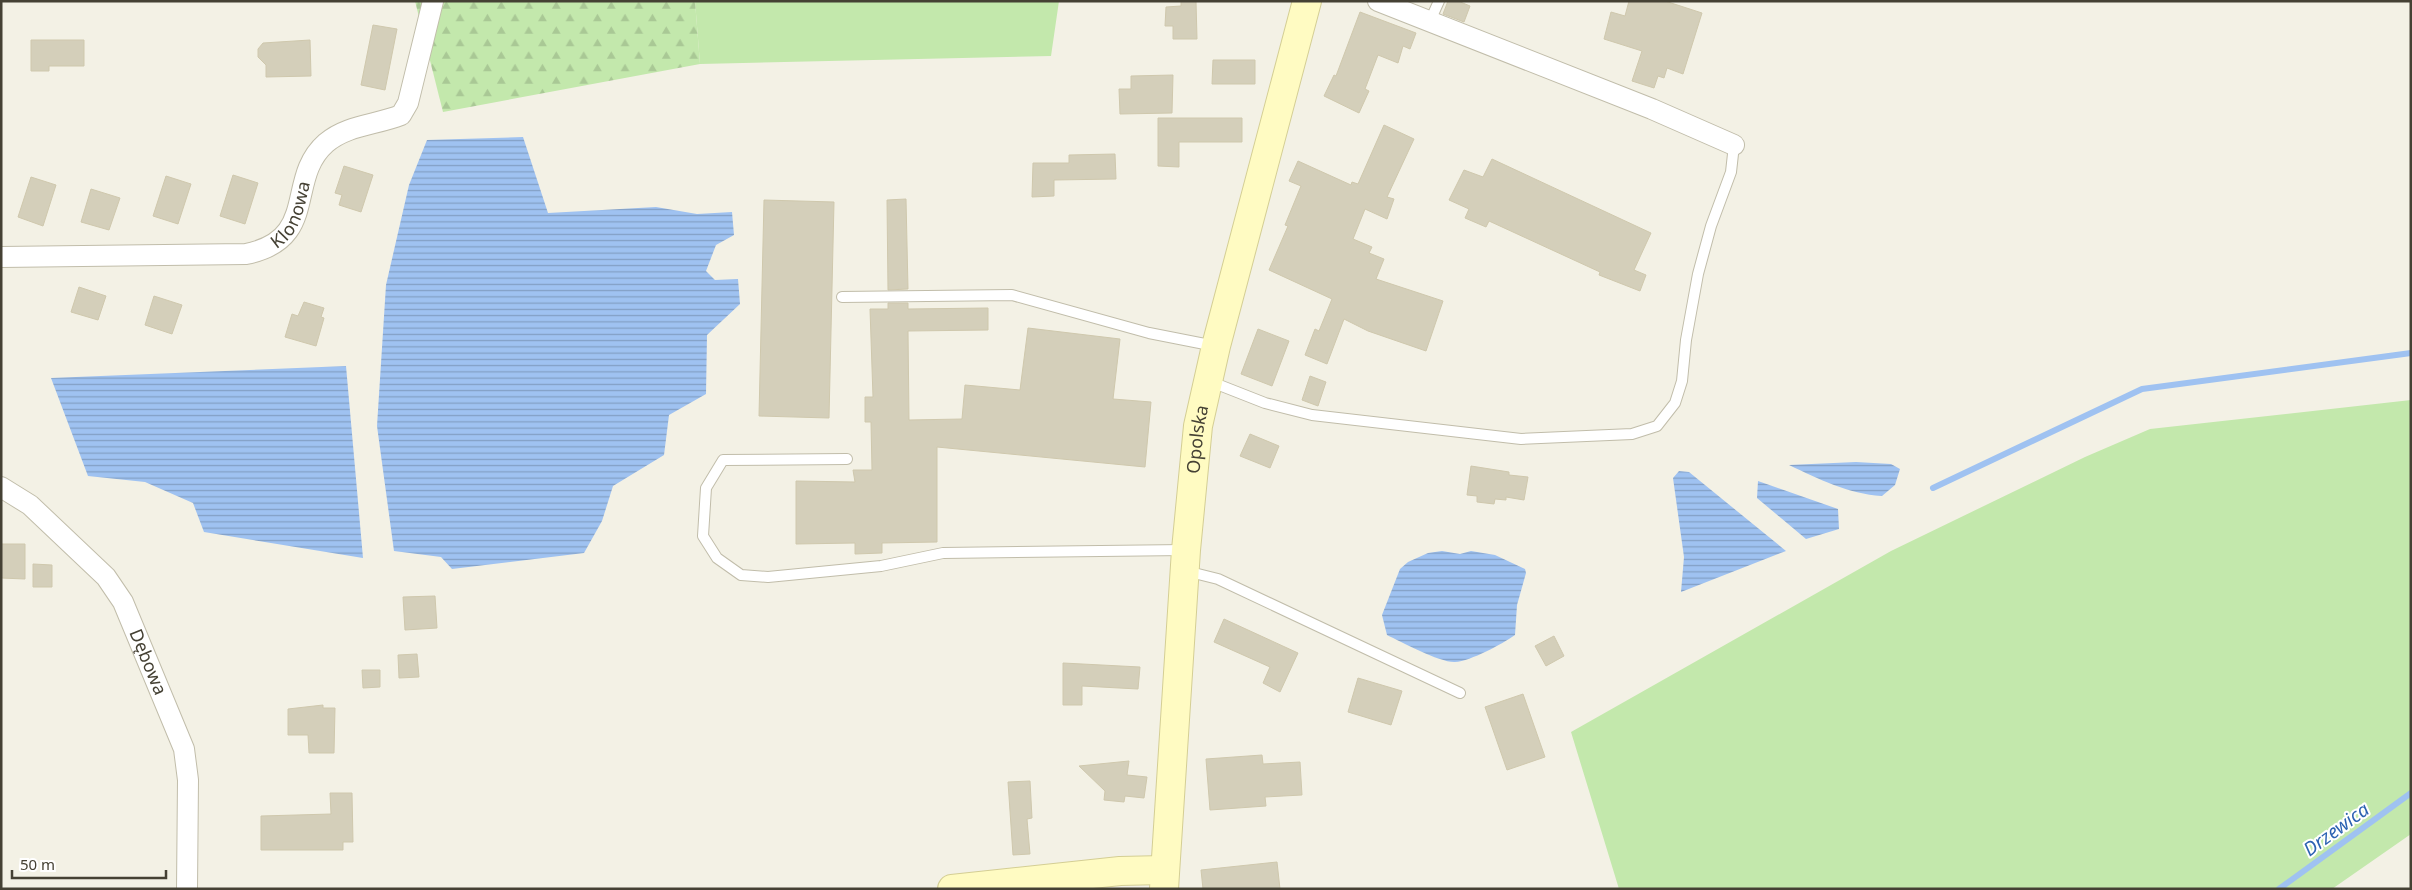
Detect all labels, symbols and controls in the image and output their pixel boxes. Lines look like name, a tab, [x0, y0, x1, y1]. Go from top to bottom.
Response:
street label: Klonowa	[265, 178, 315, 253]
street label: Opolska	[1180, 402, 1213, 475]
street label: Dębowa	[124, 625, 173, 698]
water label: Drzewica	[2298, 796, 2374, 862]
scale bar	[12, 848, 166, 880]
text: 50 m	[20, 854, 55, 874]

